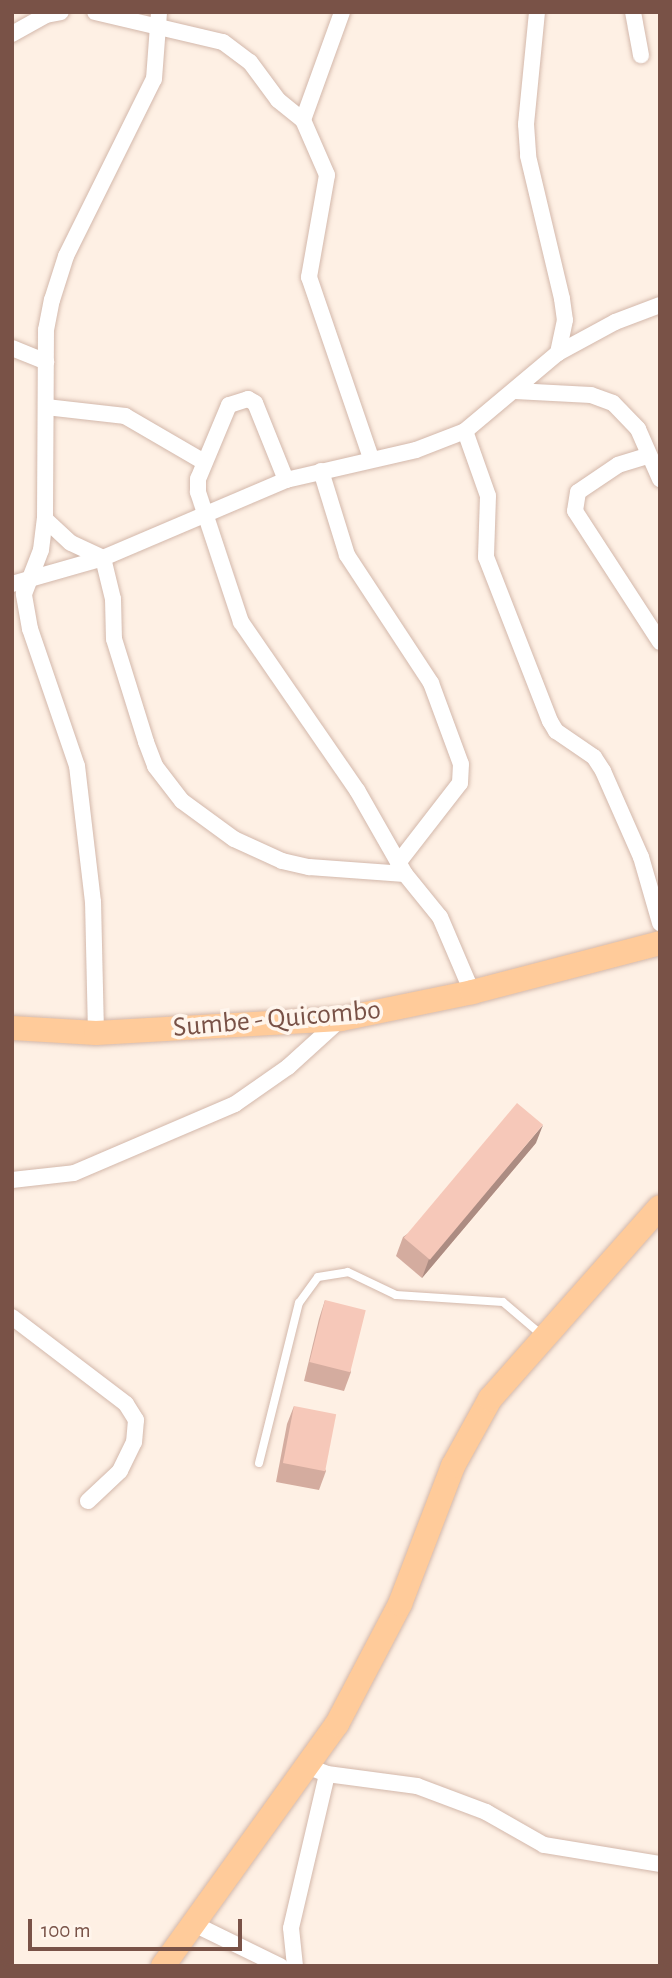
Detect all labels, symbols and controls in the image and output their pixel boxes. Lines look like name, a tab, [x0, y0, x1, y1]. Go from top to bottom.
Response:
street label: Sumbe - Quicombo	[172, 993, 382, 1045]
scale bar	[32, 1904, 245, 1948]
text: 100 m	[41, 1920, 91, 1941]

